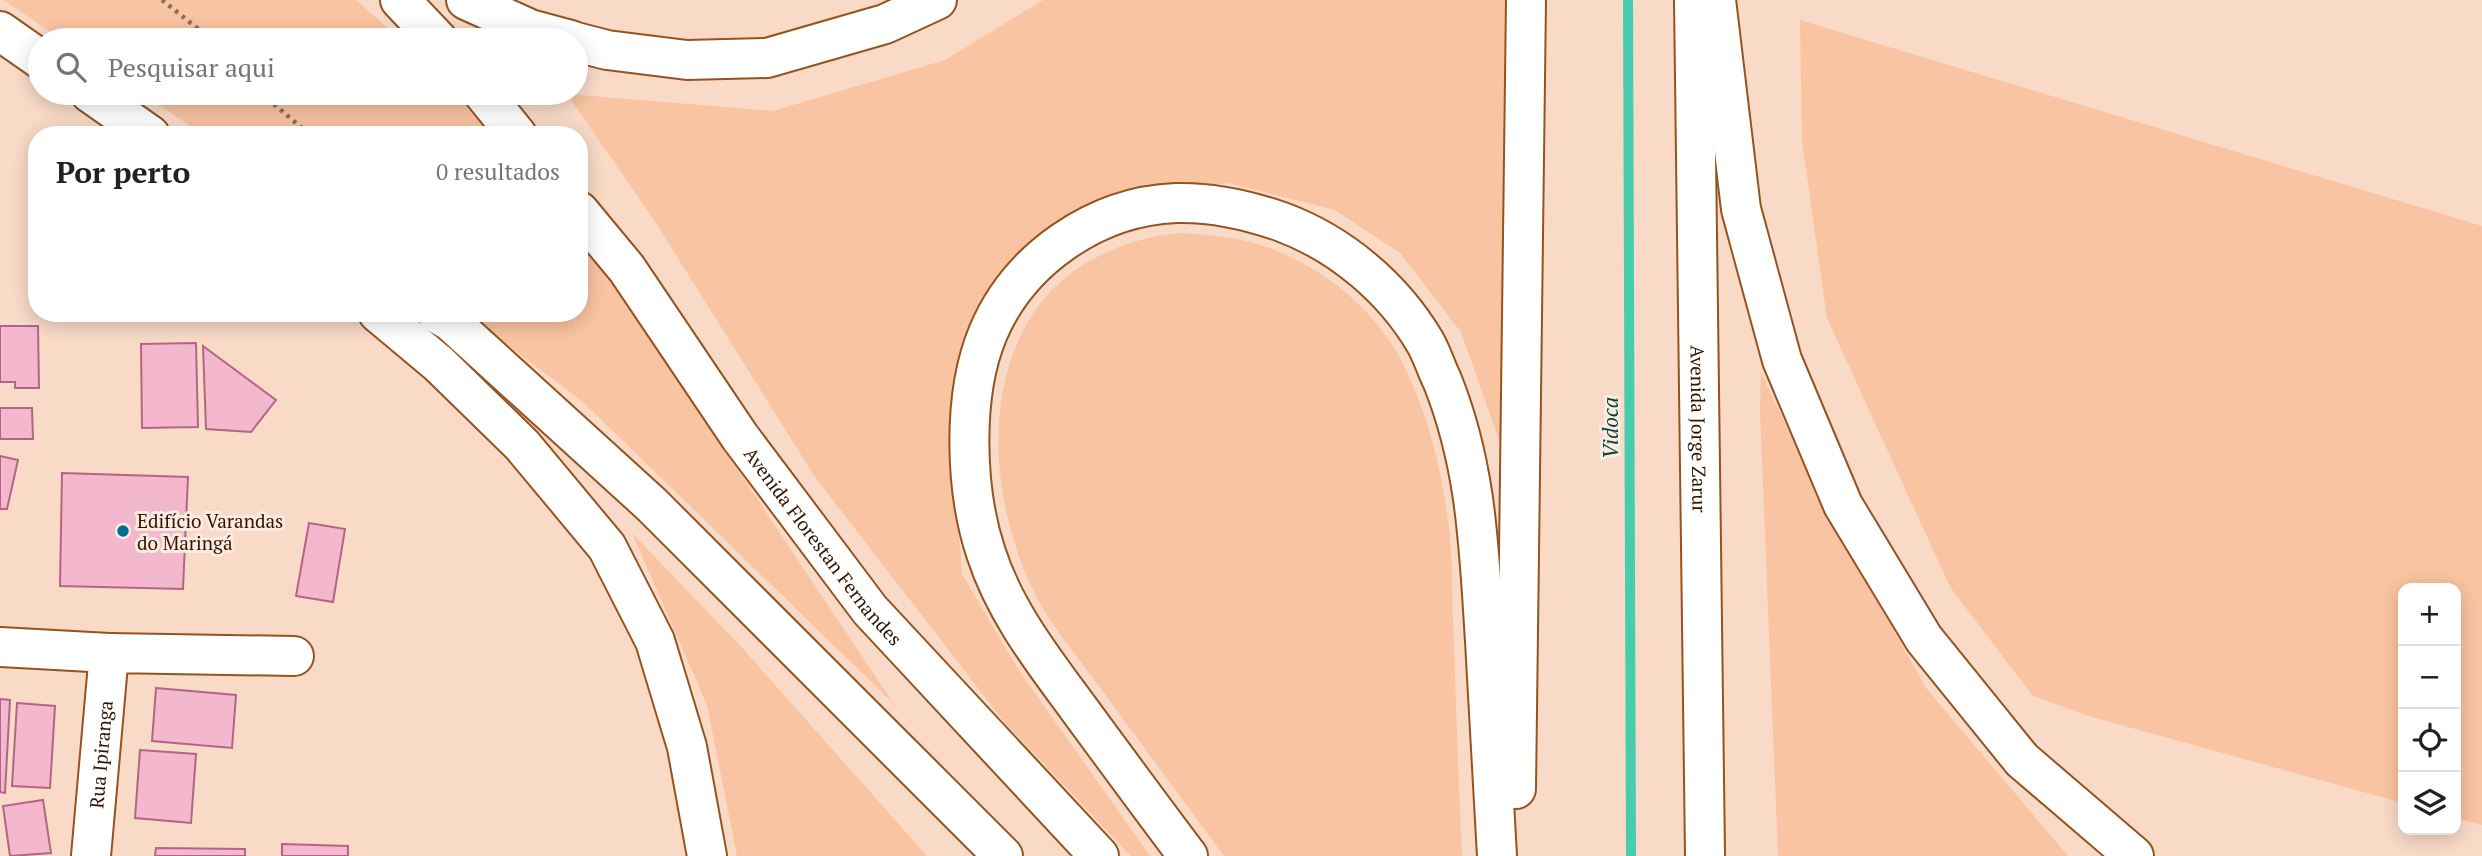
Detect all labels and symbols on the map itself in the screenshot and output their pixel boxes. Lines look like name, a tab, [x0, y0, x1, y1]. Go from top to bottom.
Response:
street label: Avenida Jorge Zarur	[1686, 345, 1713, 514]
water label: Vidoca	[1596, 397, 1624, 459]
street label: Avenida Florestan Fernandes	[739, 442, 908, 650]
place label: Edifício Varandas do Maringá	[137, 508, 283, 555]
marker: Edifício Varandas do Maringá	[115, 523, 131, 539]
street label: Rua Ipiranga	[83, 699, 117, 809]

